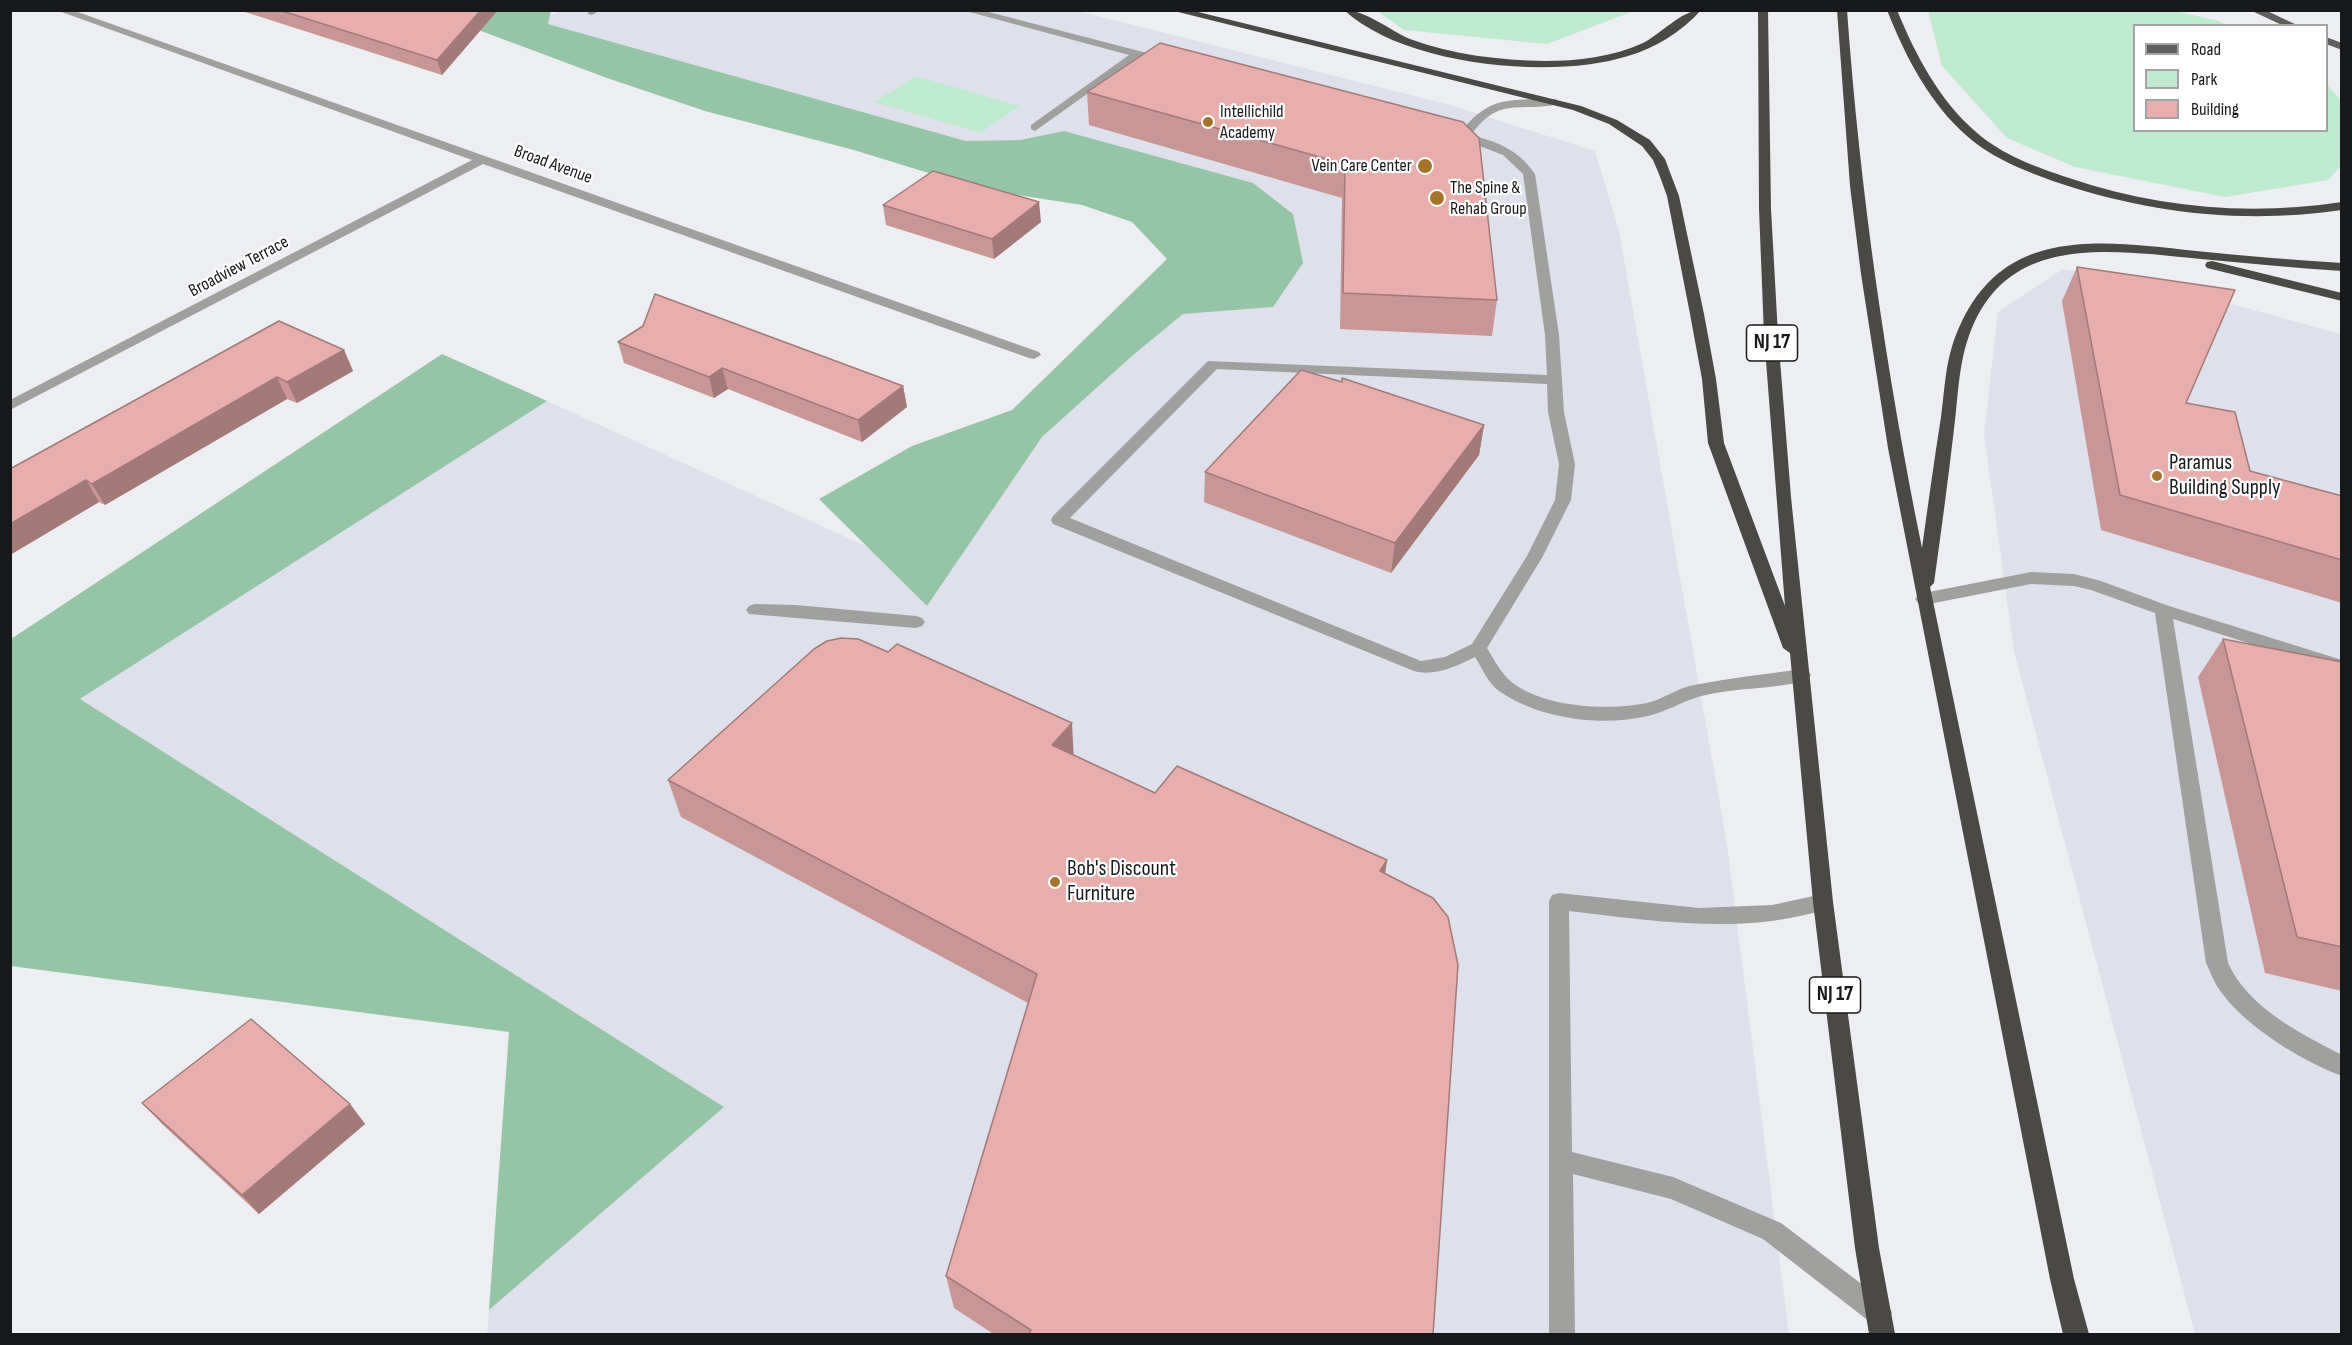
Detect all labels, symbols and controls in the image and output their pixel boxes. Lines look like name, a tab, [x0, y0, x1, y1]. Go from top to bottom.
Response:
legend	[2133, 24, 2328, 132]
text: Road	[2191, 39, 2221, 60]
text: Park	[2191, 69, 2217, 90]
text: Building	[2191, 99, 2239, 120]
place label: Intellichild Academy	[1220, 101, 1284, 144]
marker: Intellichild Academy	[1201, 115, 1215, 129]
street label: Broad Avenue	[511, 141, 595, 189]
place label: Vein Care Center	[1312, 155, 1412, 177]
marker: Vein Care Center	[1416, 157, 1434, 175]
place label: The Spine & Rehab Group	[1450, 177, 1527, 219]
marker: The Spine & Rehab Group	[1428, 189, 1446, 207]
street label: Broadview Terrace	[185, 232, 293, 302]
road number: NJ 17	[1746, 325, 1798, 361]
place label: Paramus Building Supply	[2169, 450, 2281, 502]
marker: Paramus Building Supply	[2150, 469, 2164, 483]
place label: Bob's Discount Furniture	[1067, 856, 1176, 908]
marker: Bob's Discount Furniture	[1048, 875, 1062, 889]
road number: NJ 17	[1810, 977, 1860, 1013]

